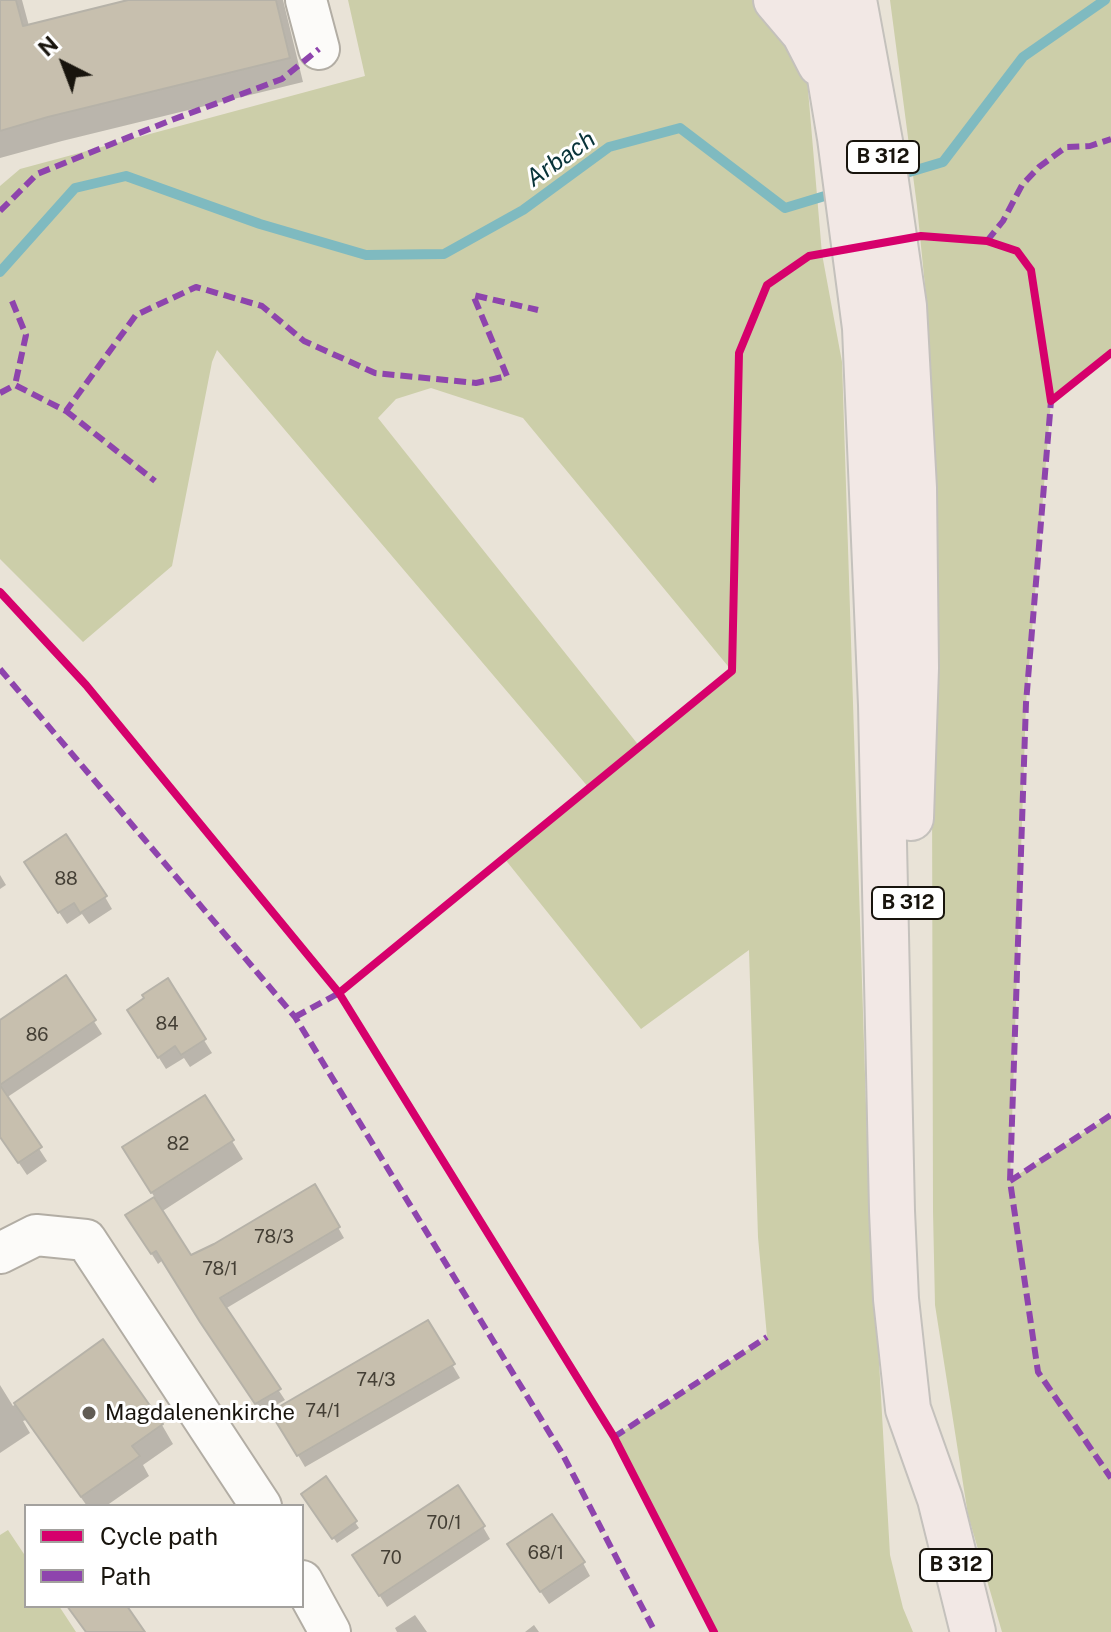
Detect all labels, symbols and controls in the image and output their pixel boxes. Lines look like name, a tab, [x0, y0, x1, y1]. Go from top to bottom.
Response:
north arrow	[24, 24, 104, 104]
text: N	[33, 31, 63, 62]
water label: Arbach	[521, 125, 601, 193]
road number: B 312	[847, 141, 919, 173]
house number: 88	[54, 868, 78, 890]
road number: B 312	[872, 887, 944, 919]
house number: 84	[156, 1013, 178, 1035]
house number: 86	[26, 1024, 48, 1046]
house number: 82	[167, 1133, 189, 1155]
house number: 78/3	[254, 1226, 294, 1248]
house number: 78/1	[202, 1258, 238, 1280]
house number: 74/3	[356, 1369, 396, 1391]
place label: Magdalenenkirche	[105, 1400, 295, 1426]
house number: 74/1	[305, 1400, 341, 1422]
marker: Magdalenenkirche	[80, 1404, 98, 1422]
legend	[24, 1504, 304, 1608]
house number: 70/1	[426, 1512, 462, 1534]
text: Cycle path	[100, 1522, 218, 1550]
house number: 68/1	[528, 1542, 564, 1564]
house number: 70	[380, 1547, 402, 1569]
road number: B 312	[920, 1549, 992, 1581]
text: Path	[100, 1562, 151, 1590]

